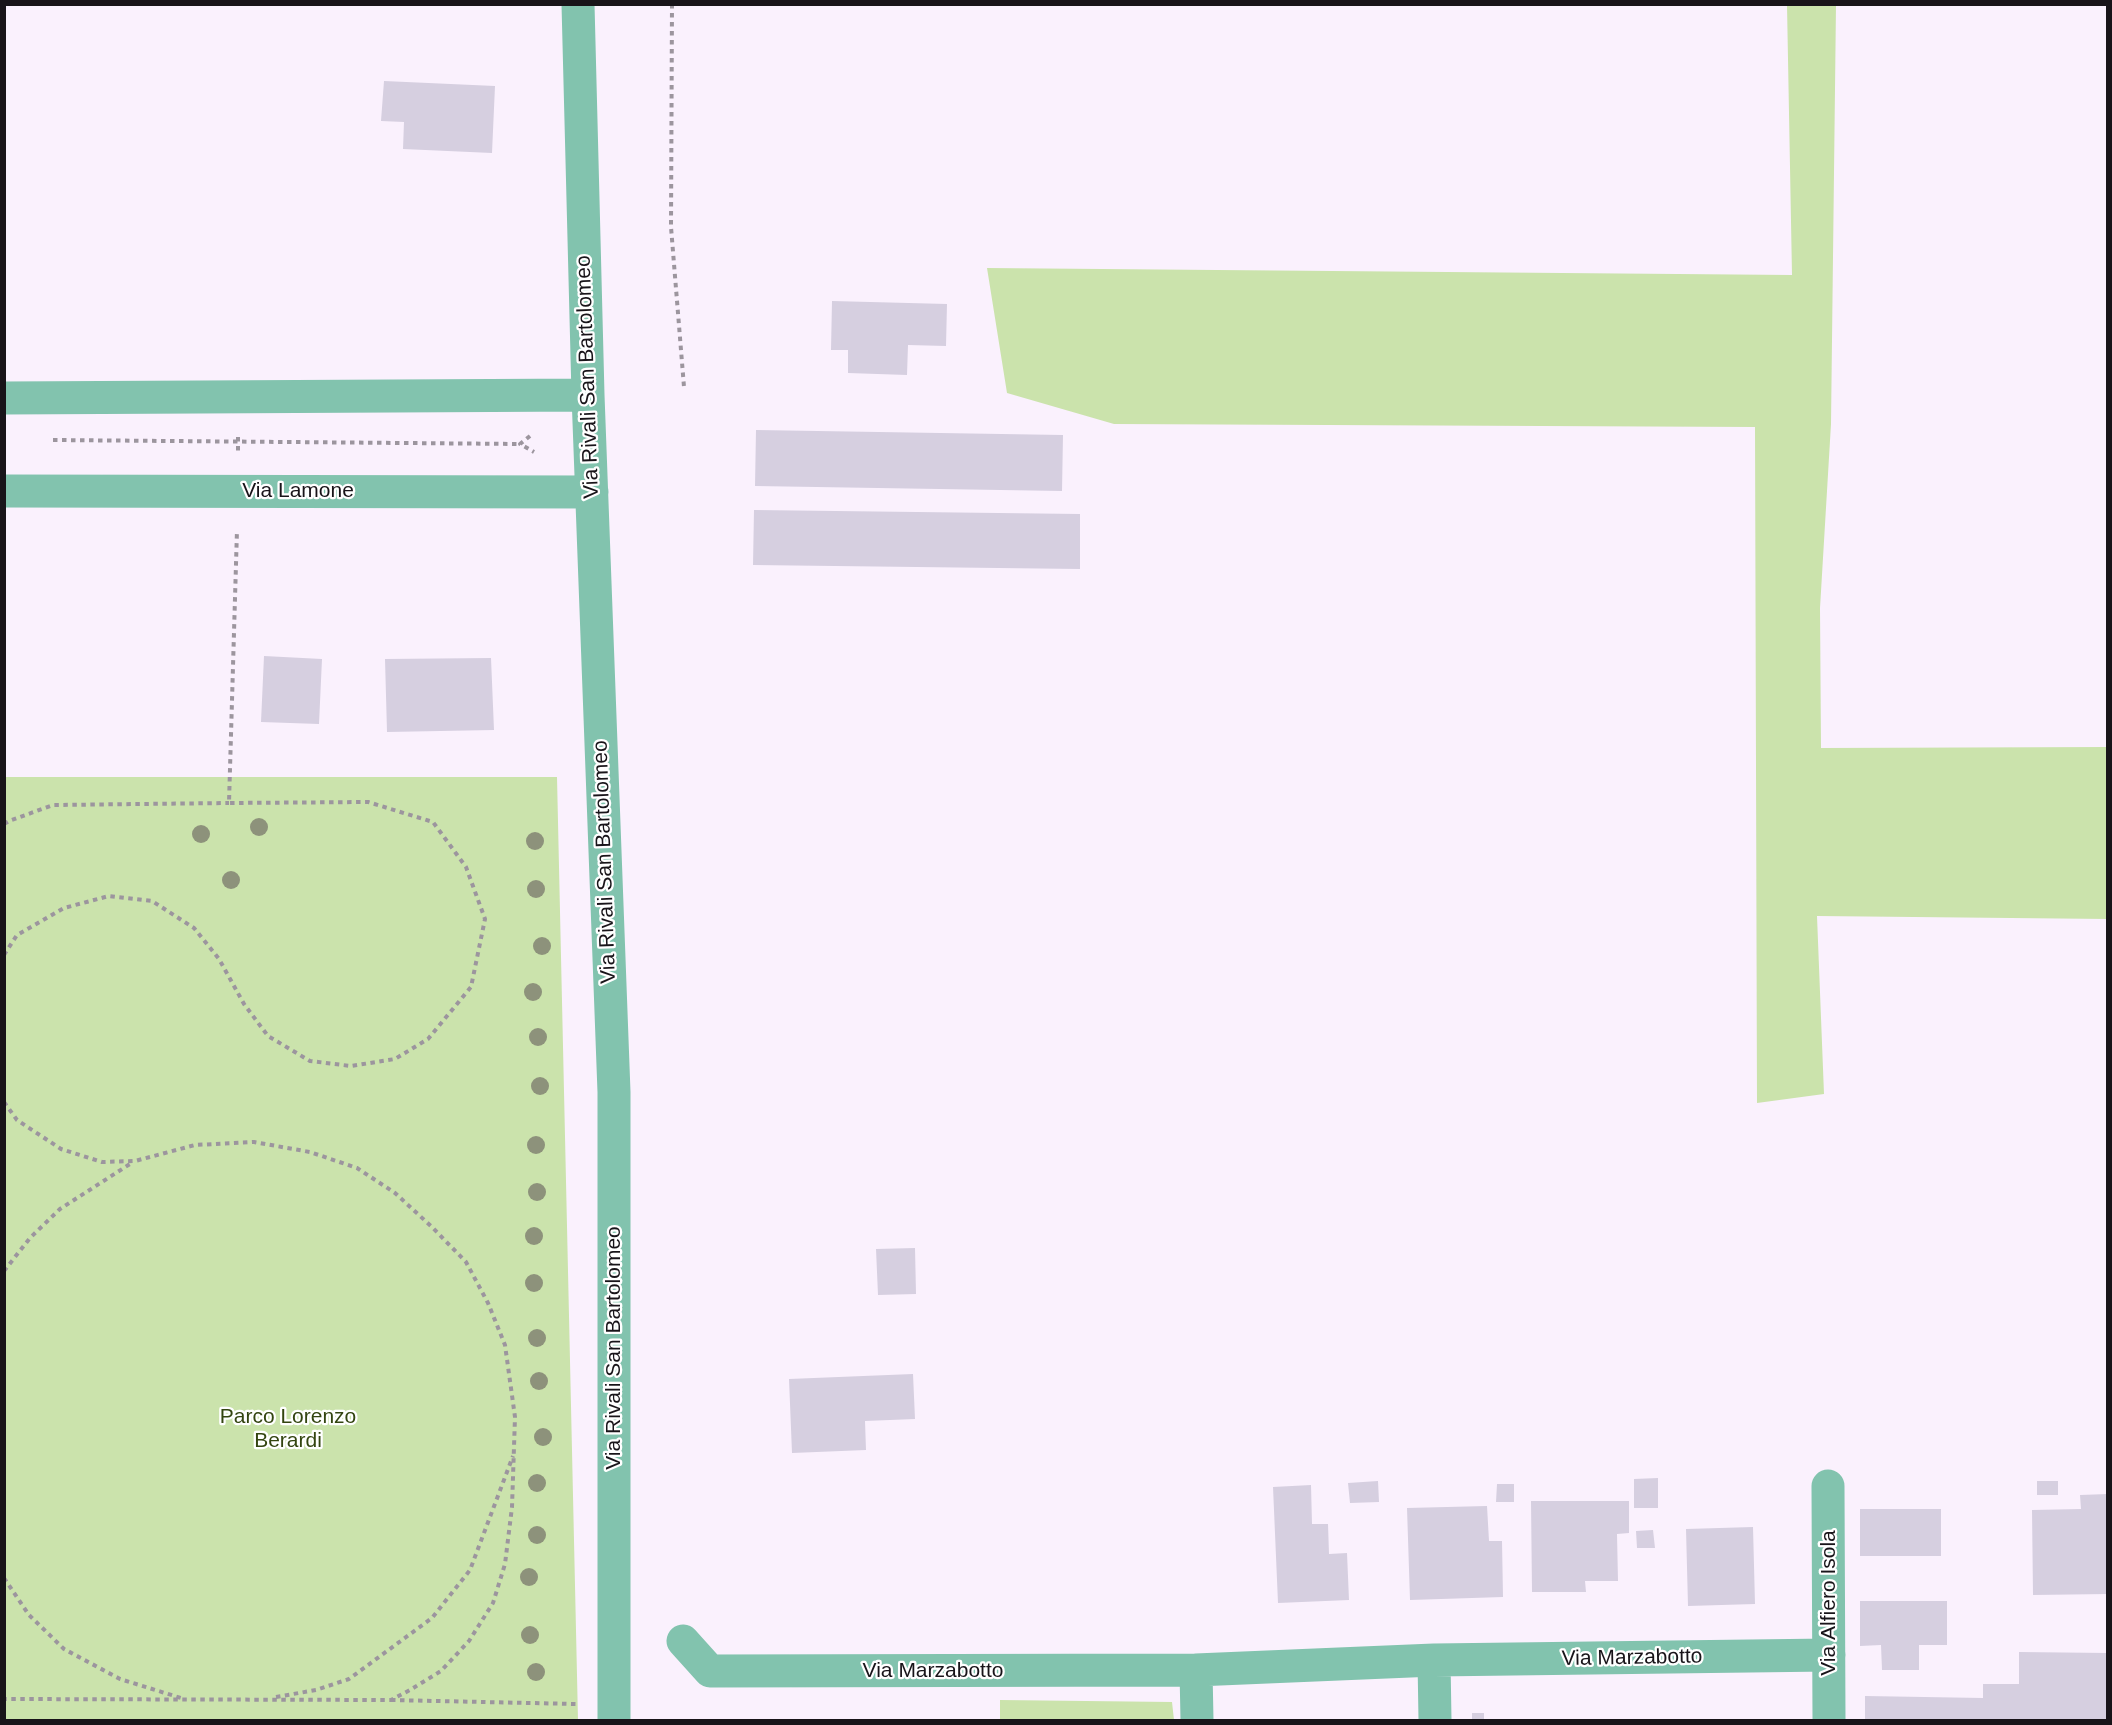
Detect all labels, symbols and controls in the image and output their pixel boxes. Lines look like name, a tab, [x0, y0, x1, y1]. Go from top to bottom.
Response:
street label: Via Rivali San Bartolomeo	[571, 255, 605, 499]
street label: Via Lamone	[242, 478, 354, 504]
street label: Via Rivali San Bartolomeo	[588, 740, 622, 984]
street label: Via Rivali San Bartolomeo	[601, 1226, 627, 1470]
park label: Parco Lorenzo Berardi	[220, 1404, 356, 1454]
street label: Via Alfiero Isola	[1816, 1530, 1842, 1676]
street label: Via Marzabotto	[1561, 1644, 1703, 1672]
street label: Via Marzabotto	[863, 1658, 1003, 1684]

